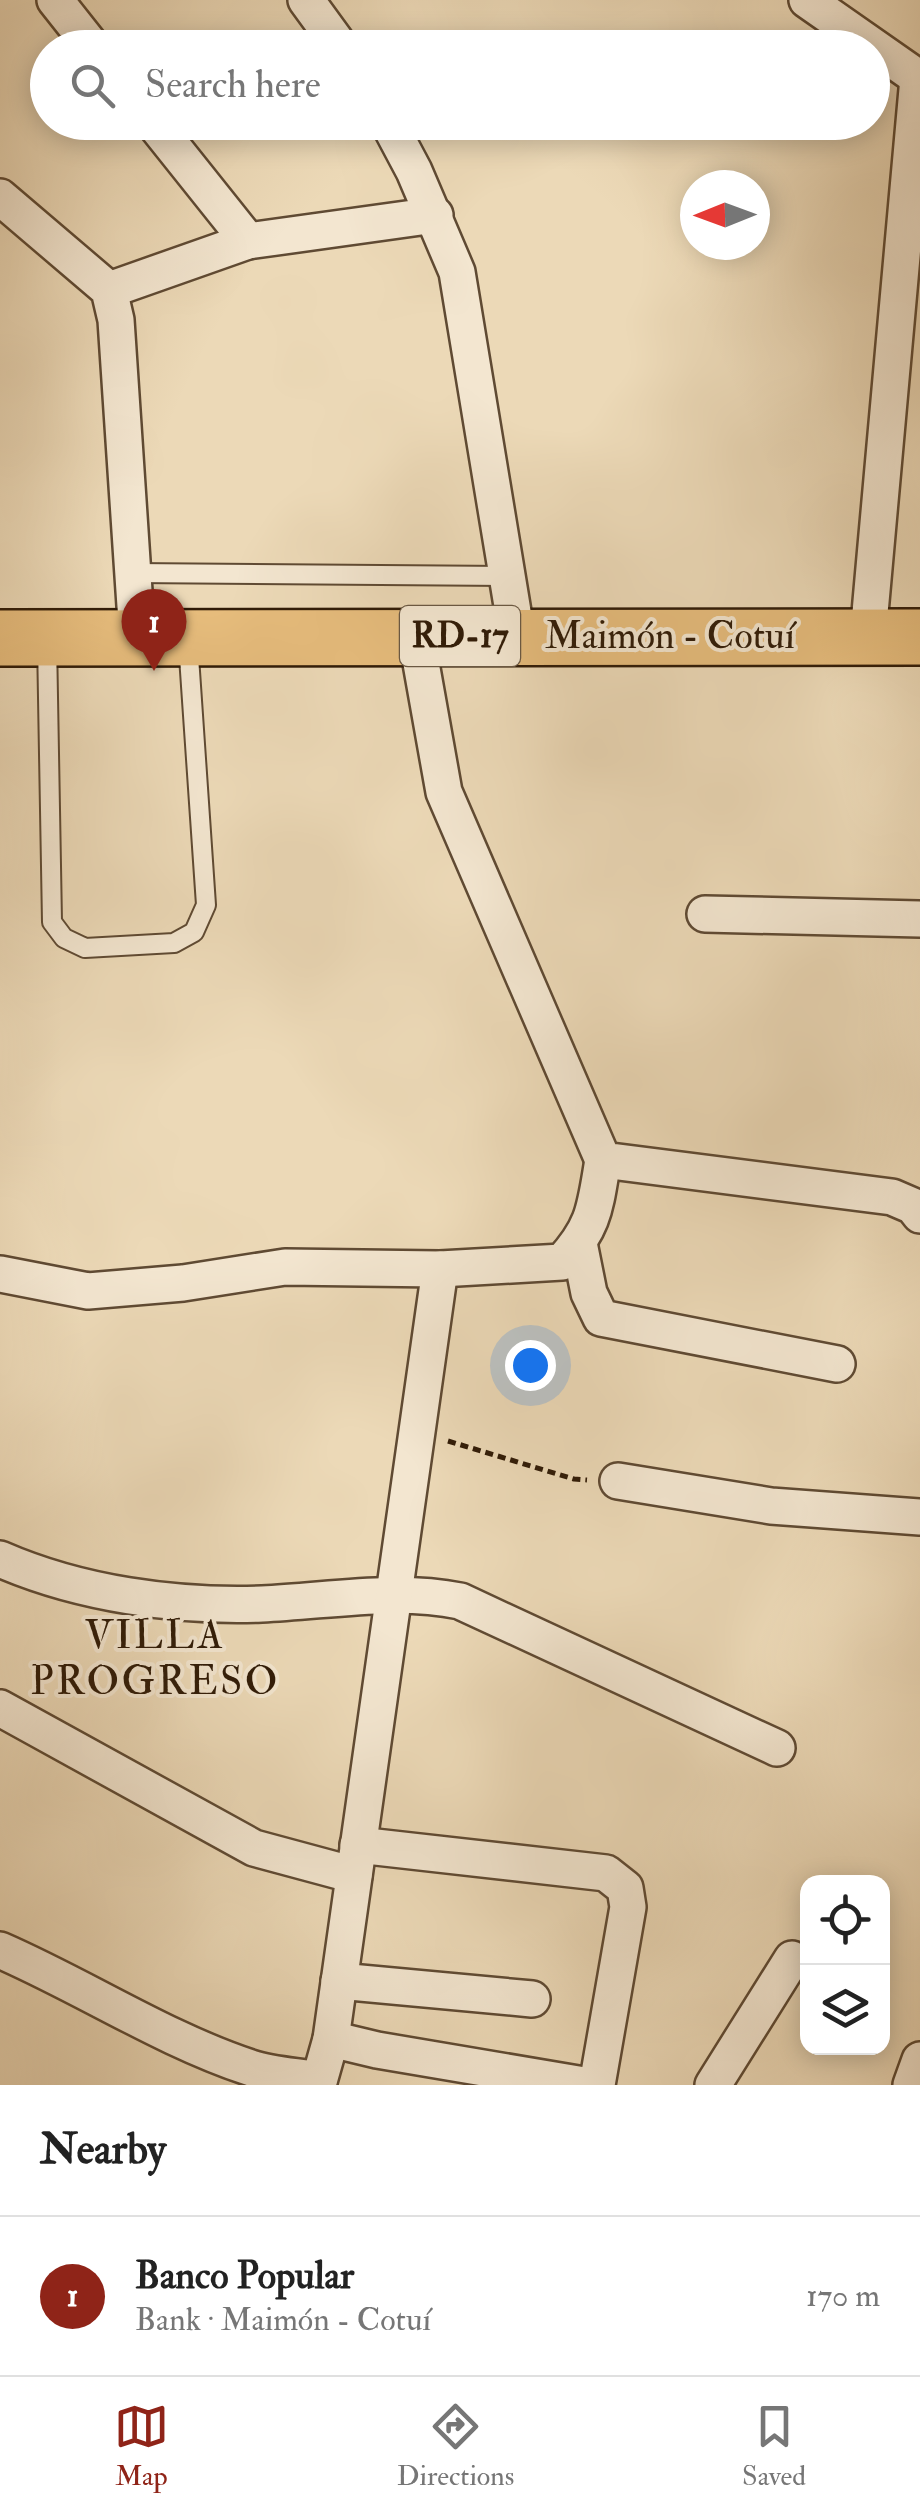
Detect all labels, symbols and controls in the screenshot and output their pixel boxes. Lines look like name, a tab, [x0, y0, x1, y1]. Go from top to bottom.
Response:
search box	[30, 30, 890, 140]
icon: search	[65, 58, 120, 113]
text: Search here	[145, 61, 321, 109]
north arrow	[680, 170, 770, 260]
pin: 1	[122, 588, 186, 671]
road number: RD-17	[400, 606, 520, 666]
street label: Maimón - Cotuí	[545, 612, 798, 660]
your location	[505, 1340, 556, 1391]
district label: VILLA PROGRESO	[30, 1610, 280, 1707]
map controls	[800, 1875, 890, 2055]
button: locate	[800, 1875, 890, 1965]
button: layers	[800, 1965, 890, 2055]
text: Nearby	[40, 2124, 166, 2176]
text: Banco Popular	[135, 2252, 354, 2300]
text: 1	[67, 2276, 78, 2316]
text: 170 m	[806, 2276, 880, 2316]
text: Bank · Maimón - Cotuí	[135, 2300, 431, 2340]
tab: Map	[114, 2399, 169, 2494]
tab: Directions	[397, 2399, 514, 2494]
tab: Saved	[742, 2399, 806, 2494]

